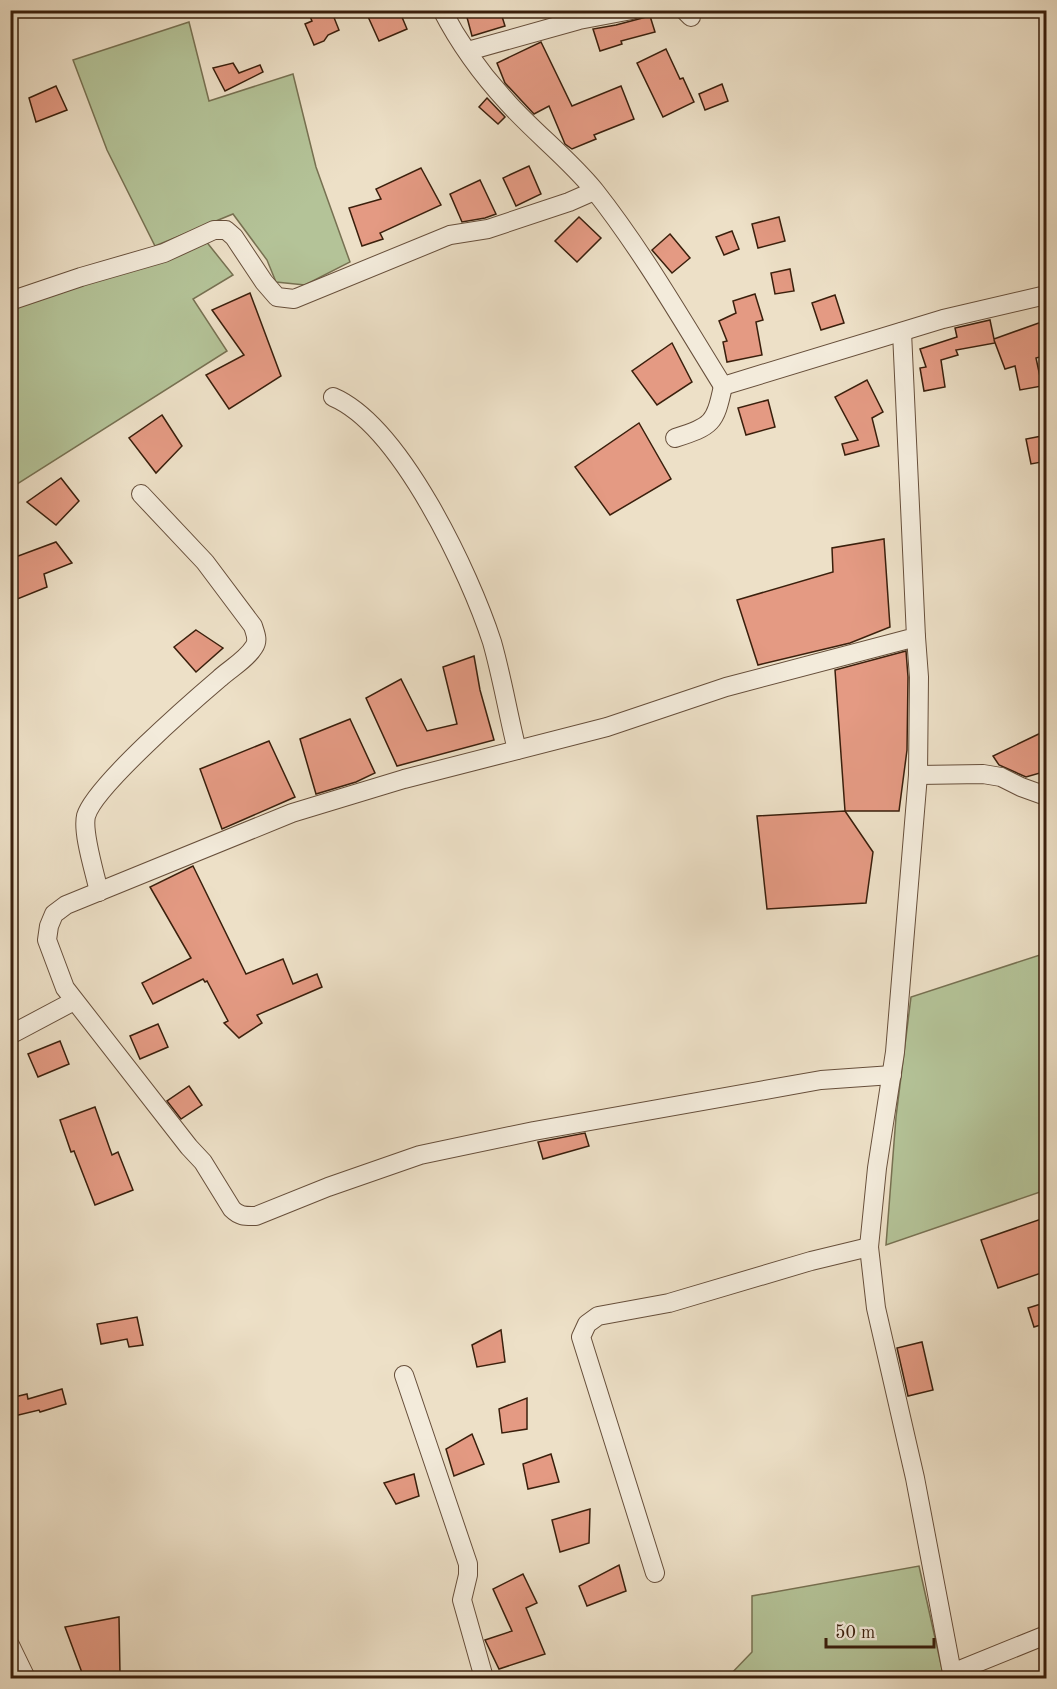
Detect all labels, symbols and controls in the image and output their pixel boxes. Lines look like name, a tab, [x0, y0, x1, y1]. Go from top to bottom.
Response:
scale bar	[826, 1611, 934, 1649]
text: 50 m	[835, 1624, 875, 1642]

